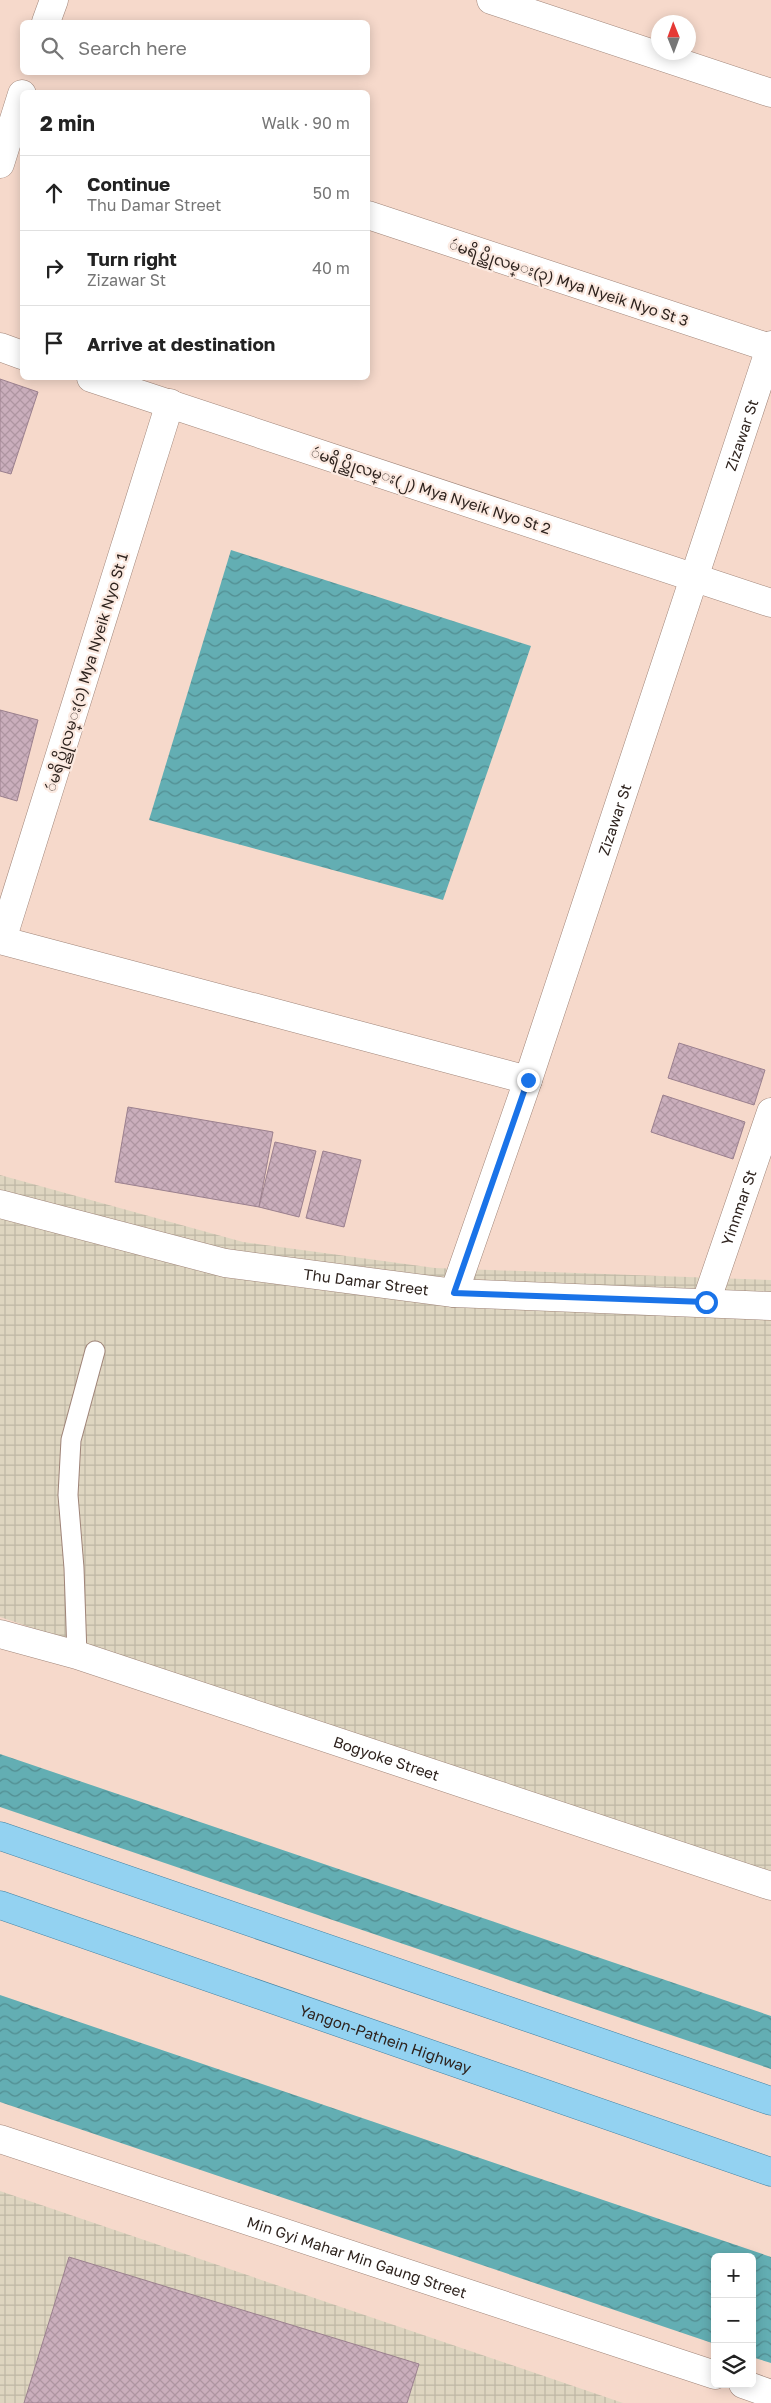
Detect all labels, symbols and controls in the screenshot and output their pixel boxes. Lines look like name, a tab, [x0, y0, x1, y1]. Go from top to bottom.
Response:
north arrow	[651, 15, 696, 60]
search box	[20, 20, 370, 75]
icon: search	[38, 34, 66, 62]
text: Search here	[78, 36, 187, 59]
text: 2 min	[40, 110, 95, 136]
text: Walk · 90 m	[262, 113, 350, 133]
text: Continue	[87, 172, 170, 195]
icon: ahead	[40, 179, 68, 207]
text: 50 m	[313, 183, 350, 203]
text: Thu Damar Street	[87, 195, 221, 215]
street label: ဴမရိပ္ညိုလမ္း(၃) Mya Nyeik Nyo St 3	[446, 235, 691, 333]
text: Turn right	[87, 247, 177, 270]
icon: right	[40, 254, 68, 282]
text: 40 m	[312, 258, 350, 278]
text: Zizawar St	[87, 270, 166, 290]
icon: arrive	[40, 329, 68, 357]
text: Arrive at destination	[87, 332, 275, 355]
street label: Zizawar St	[721, 397, 762, 473]
street label: ဴမရိပ္ညိုလမ္း(၂) Mya Nyeik Nyo St 2	[308, 443, 553, 541]
street label: ဴမရိပ္ညိုလမ္း(၁) Mya Nyeik Nyo St 1	[41, 550, 135, 795]
street label: Zizawar St	[594, 781, 634, 857]
route end	[517, 1069, 540, 1092]
street label: Yinnmar St	[717, 1167, 760, 1248]
street label: Thu Damar Street	[302, 1264, 430, 1299]
route start	[695, 1291, 718, 1314]
street label: Bogyoke Street	[331, 1732, 442, 1784]
street label: Yangon-Pathein Highway	[297, 2000, 474, 2077]
street label: Min Gyi Mahar Min Gaung Street	[245, 2212, 469, 2301]
map controls	[711, 2253, 756, 2388]
button: +	[711, 2253, 756, 2298]
button: −	[711, 2298, 756, 2343]
button: layers	[711, 2343, 756, 2388]

